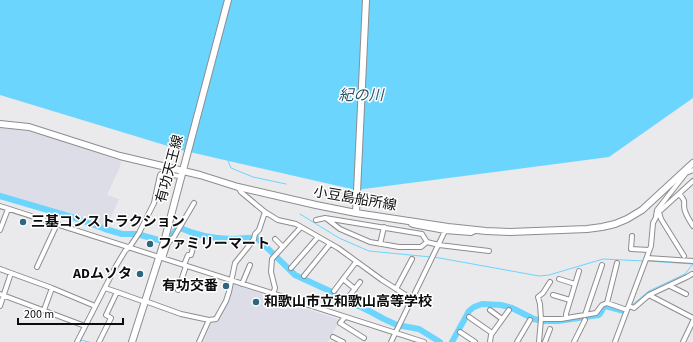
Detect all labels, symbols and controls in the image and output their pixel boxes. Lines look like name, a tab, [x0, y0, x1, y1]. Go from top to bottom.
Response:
water label: 紀の川	[338, 85, 385, 106]
street label: 有功天王線	[151, 133, 189, 205]
street label: 小豆島船所線	[312, 182, 398, 216]
place label: 三基コンストラクション	[31, 212, 185, 232]
marker: 三基コンストラクション	[18, 217, 28, 227]
place label: ファミリーマート	[158, 234, 270, 254]
marker: ファミリーマート	[145, 239, 155, 249]
place label: ADムソタ	[72, 264, 132, 284]
marker: ADムソタ	[135, 269, 145, 279]
place label: 有功交番	[162, 276, 218, 296]
marker: 有功交番	[221, 281, 231, 291]
place label: 和歌山市立和歌山高等学校	[264, 292, 432, 312]
marker: 和歌山市立和歌山高等学校	[251, 297, 261, 307]
scale bar	[18, 300, 123, 326]
text: 200 m	[24, 306, 54, 323]

